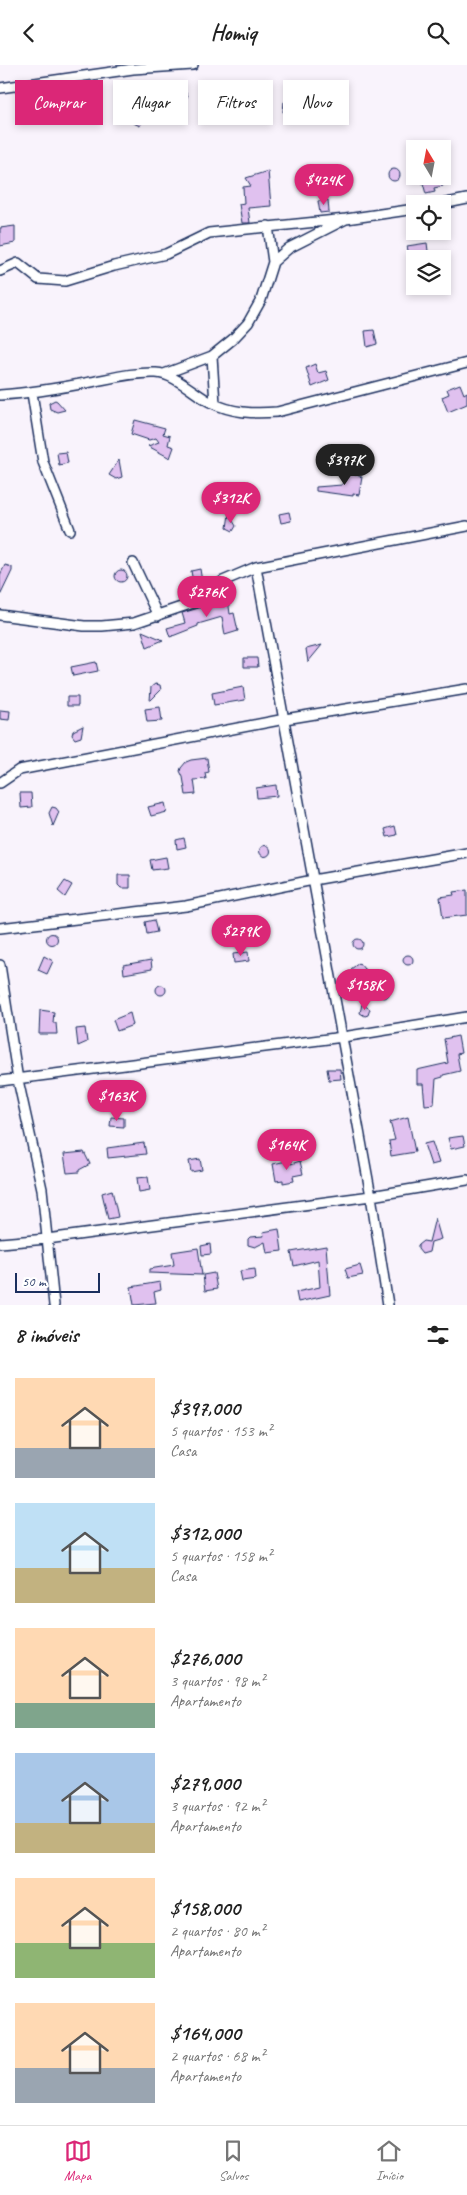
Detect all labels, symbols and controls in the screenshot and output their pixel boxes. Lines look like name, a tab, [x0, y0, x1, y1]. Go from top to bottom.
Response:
icon: back	[15, 19, 43, 47]
text: Homiq	[211, 19, 256, 47]
icon: search	[424, 19, 452, 47]
chip: Comprar	[15, 80, 103, 125]
chip: Alugar	[113, 80, 188, 125]
chip: Filtros	[198, 80, 273, 125]
chip: Novo	[283, 80, 349, 125]
north arrow	[406, 140, 451, 185]
map controls	[406, 140, 451, 295]
pin: $424K	[289, 163, 359, 206]
text: $424K	[306, 170, 342, 190]
button: locate	[406, 195, 451, 240]
button: layers	[406, 250, 451, 295]
pin: $397K	[310, 443, 380, 486]
text: $397K	[327, 450, 363, 470]
pin: $312K	[196, 481, 266, 524]
text: $312K	[213, 488, 249, 508]
pin: $276K	[172, 575, 242, 618]
text: $276K	[188, 582, 226, 602]
pin: $279K	[206, 915, 276, 957]
text: $279K	[223, 921, 259, 941]
pin: $158K	[330, 969, 400, 1011]
text: $158K	[347, 975, 383, 995]
pin: $163K	[82, 1079, 152, 1122]
text: $163K	[98, 1086, 136, 1106]
pin: $164K	[252, 1129, 322, 1171]
text: $164K	[268, 1135, 306, 1155]
scale bar	[15, 1270, 100, 1293]
text: 50 m	[22, 1273, 46, 1290]
icon: filters	[424, 1321, 452, 1349]
text: 8 imóveis	[15, 1322, 78, 1348]
text: $397,000	[170, 1395, 240, 1421]
icon: home	[55, 1398, 115, 1458]
text: 5 quartos · 153 m²	[170, 1421, 272, 1441]
text: Casa	[170, 1441, 196, 1461]
text: $312,000	[170, 1520, 240, 1546]
icon: home	[55, 1523, 115, 1583]
text: 5 quartos · 158 m²	[170, 1546, 272, 1566]
text: Casa	[170, 1566, 196, 1586]
text: $276,000	[170, 1645, 241, 1671]
icon: home	[55, 1648, 115, 1708]
text: 3 quartos · 98 m²	[170, 1671, 265, 1691]
text: Apartamento	[170, 1691, 241, 1711]
text: $279,000	[170, 1770, 240, 1796]
icon: home	[55, 1773, 115, 1833]
text: 3 quartos · 92 m²	[170, 1796, 265, 1816]
text: Apartamento	[170, 1816, 241, 1836]
text: $158,000	[170, 1895, 240, 1921]
icon: home	[55, 1898, 115, 1958]
text: 2 quartos · 80 m²	[170, 1921, 265, 1941]
text: Apartamento	[170, 1941, 241, 1961]
text: $164,000	[170, 2020, 241, 2046]
icon: home	[55, 2023, 115, 2083]
text: 2 quartos · 68 m²	[170, 2046, 265, 2066]
text: Apartamento	[170, 2066, 241, 2086]
tab: Mapa	[64, 2137, 92, 2184]
tab: Salvos	[219, 2137, 248, 2184]
tab: Início	[375, 2137, 403, 2184]

